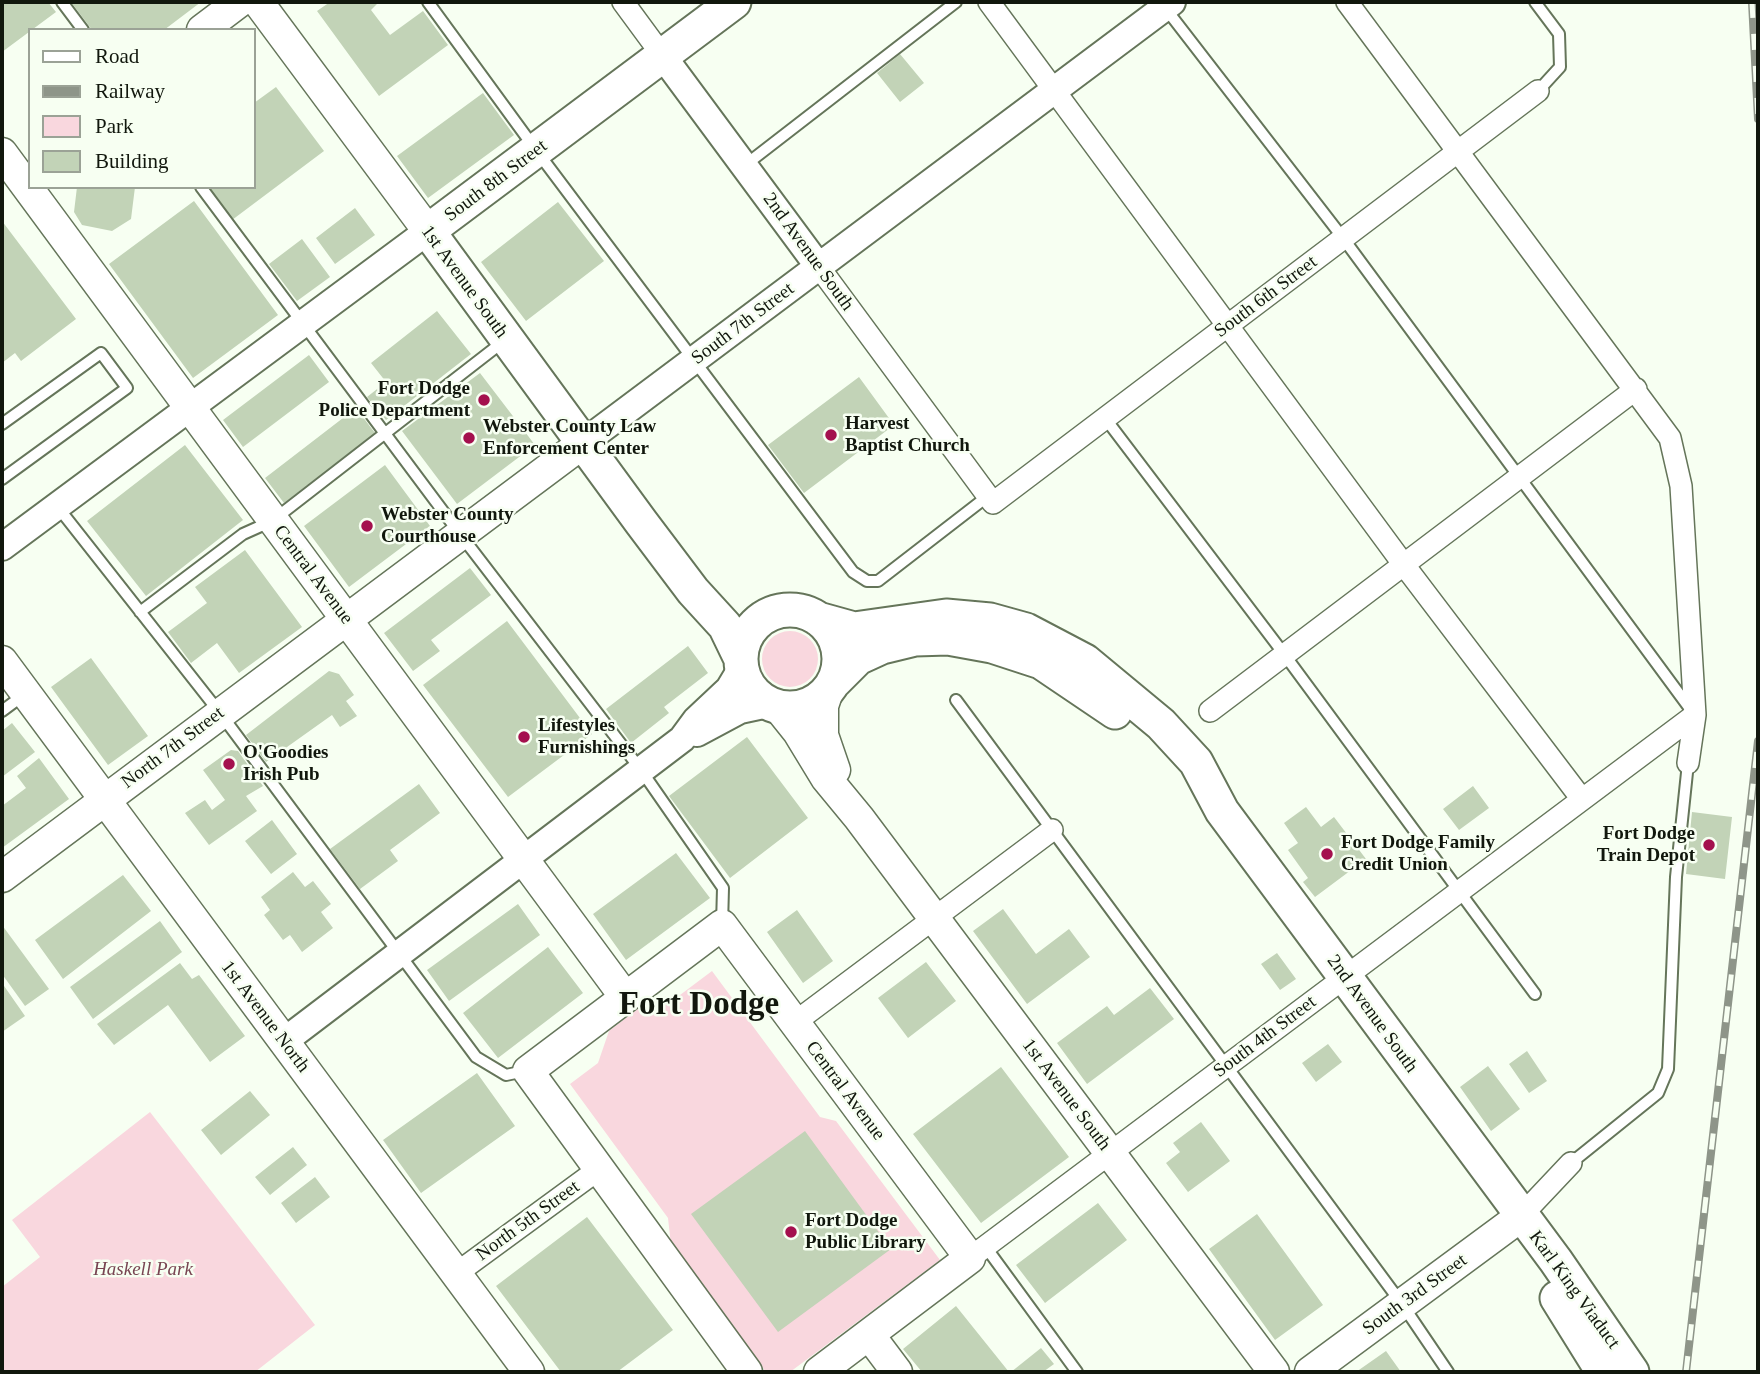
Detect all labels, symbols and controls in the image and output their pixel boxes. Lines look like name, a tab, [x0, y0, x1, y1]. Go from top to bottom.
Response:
legend	[28, 28, 256, 189]
text: Road	[95, 44, 139, 68]
text: Railway	[95, 79, 165, 103]
text: Park	[95, 114, 134, 138]
street label: South 8th Street	[440, 135, 552, 227]
text: Building	[95, 149, 169, 173]
street label: 2nd Avenue South	[758, 189, 858, 315]
street label: 1st Avenue South	[415, 221, 513, 343]
street label: South 6th Street	[1210, 251, 1322, 343]
street label: South 7th Street	[687, 278, 799, 370]
place label: Fort Dodge Police Department	[319, 378, 470, 422]
marker: Fort Dodge Police Department	[476, 392, 492, 408]
place label: Harvest Baptist Church	[845, 413, 970, 457]
place label: Webster County Law Enforcement Center	[483, 416, 656, 460]
marker: Harvest Baptist Church	[823, 427, 839, 443]
marker: Webster County Law Enforcement Center	[461, 430, 477, 446]
place label: Webster County Courthouse	[381, 504, 513, 548]
marker: Webster County Courthouse	[359, 518, 375, 534]
street label: Central Avenue	[268, 521, 358, 629]
street label: North 7th Street	[117, 702, 229, 794]
place label: Lifestyles Furnishings	[538, 715, 635, 759]
marker: Lifestyles Furnishings	[516, 729, 532, 745]
place label: O'Goodies Irish Pub	[243, 742, 329, 786]
marker: O'Goodies Irish Pub	[221, 756, 237, 772]
place label: Fort Dodge Train Depot	[1597, 823, 1695, 867]
place label: Fort Dodge Family Credit Union	[1341, 832, 1495, 876]
marker: Fort Dodge Train Depot	[1701, 837, 1717, 853]
marker: Fort Dodge Family Credit Union	[1319, 846, 1335, 862]
street label: 2nd Avenue South	[1322, 951, 1422, 1077]
street label: 1st Avenue North	[216, 957, 314, 1077]
district label: Fort Dodge	[619, 985, 779, 1025]
street label: South 4th Street	[1209, 991, 1321, 1083]
street label: 1st Avenue South	[1017, 1035, 1115, 1155]
street label: Central Avenue	[800, 1037, 890, 1145]
street label: North 5th Street	[472, 1176, 584, 1266]
place label: Fort Dodge Public Library	[805, 1210, 926, 1254]
marker: Fort Dodge Public Library	[783, 1224, 799, 1240]
street label: Karl King Viaduct	[1524, 1227, 1624, 1353]
street label: South 3rd Street	[1358, 1249, 1472, 1341]
park label: Haskell Park	[93, 1259, 193, 1281]

